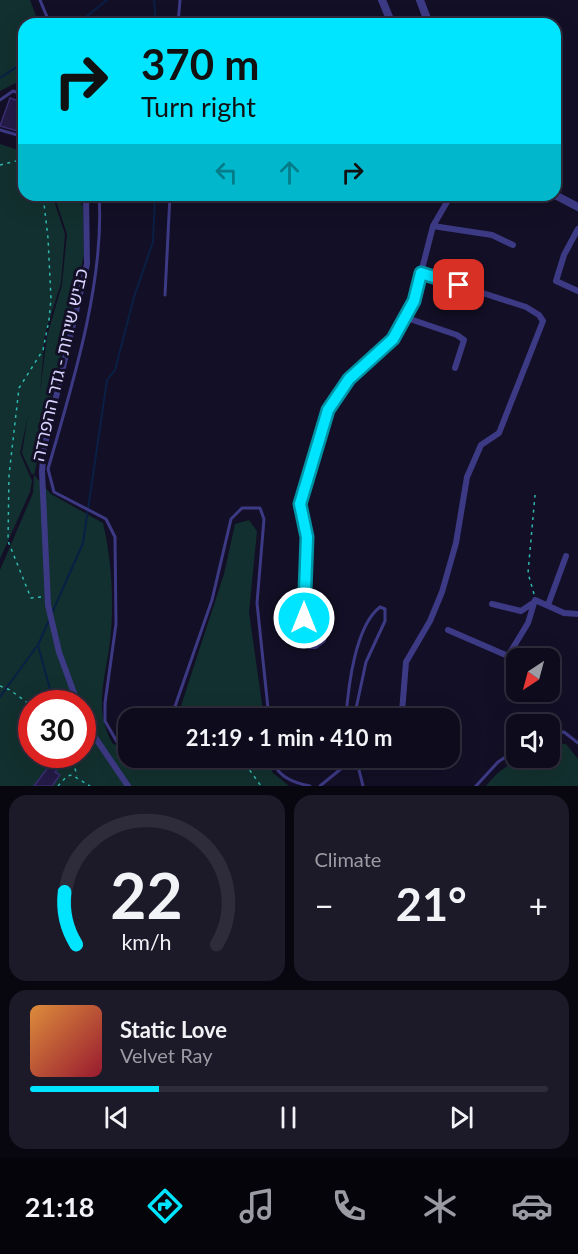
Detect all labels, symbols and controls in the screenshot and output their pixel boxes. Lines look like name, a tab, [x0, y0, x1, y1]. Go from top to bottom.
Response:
text: 370 m	[141, 39, 259, 89]
icon: right	[42, 42, 120, 120]
text: Turn right	[141, 90, 256, 123]
icon: left	[210, 156, 243, 189]
icon: ahead	[273, 156, 306, 189]
icon: right	[336, 156, 369, 189]
pin	[433, 259, 484, 310]
street label: כביש שירות - גדר ההפרדה	[26, 266, 92, 463]
icon: arrive	[442, 268, 475, 301]
position arrow	[272, 586, 336, 650]
north arrow	[506, 648, 560, 702]
map controls	[506, 648, 560, 768]
speed limit sign: 30	[18, 690, 96, 768]
button: sound	[506, 714, 560, 768]
text: 21:19 · 1 min · 410 m	[186, 724, 392, 751]
text: Climate	[315, 847, 381, 871]
text: 22	[111, 857, 183, 932]
text: 21°	[396, 877, 467, 931]
text: −	[315, 885, 334, 925]
text: +	[529, 885, 548, 925]
text: km/h	[122, 929, 172, 955]
text: Static Love	[120, 1016, 227, 1043]
text: Velvet Ray	[120, 1043, 213, 1067]
icon: previous	[100, 1101, 133, 1134]
icon: pause	[272, 1101, 305, 1134]
icon: next	[445, 1101, 478, 1134]
icon: directions	[144, 1185, 186, 1227]
icon: music	[236, 1185, 278, 1227]
icon: phone	[328, 1185, 370, 1227]
icon: climate	[419, 1185, 461, 1227]
icon: car	[511, 1185, 553, 1227]
text: 21:18	[25, 1190, 94, 1223]

